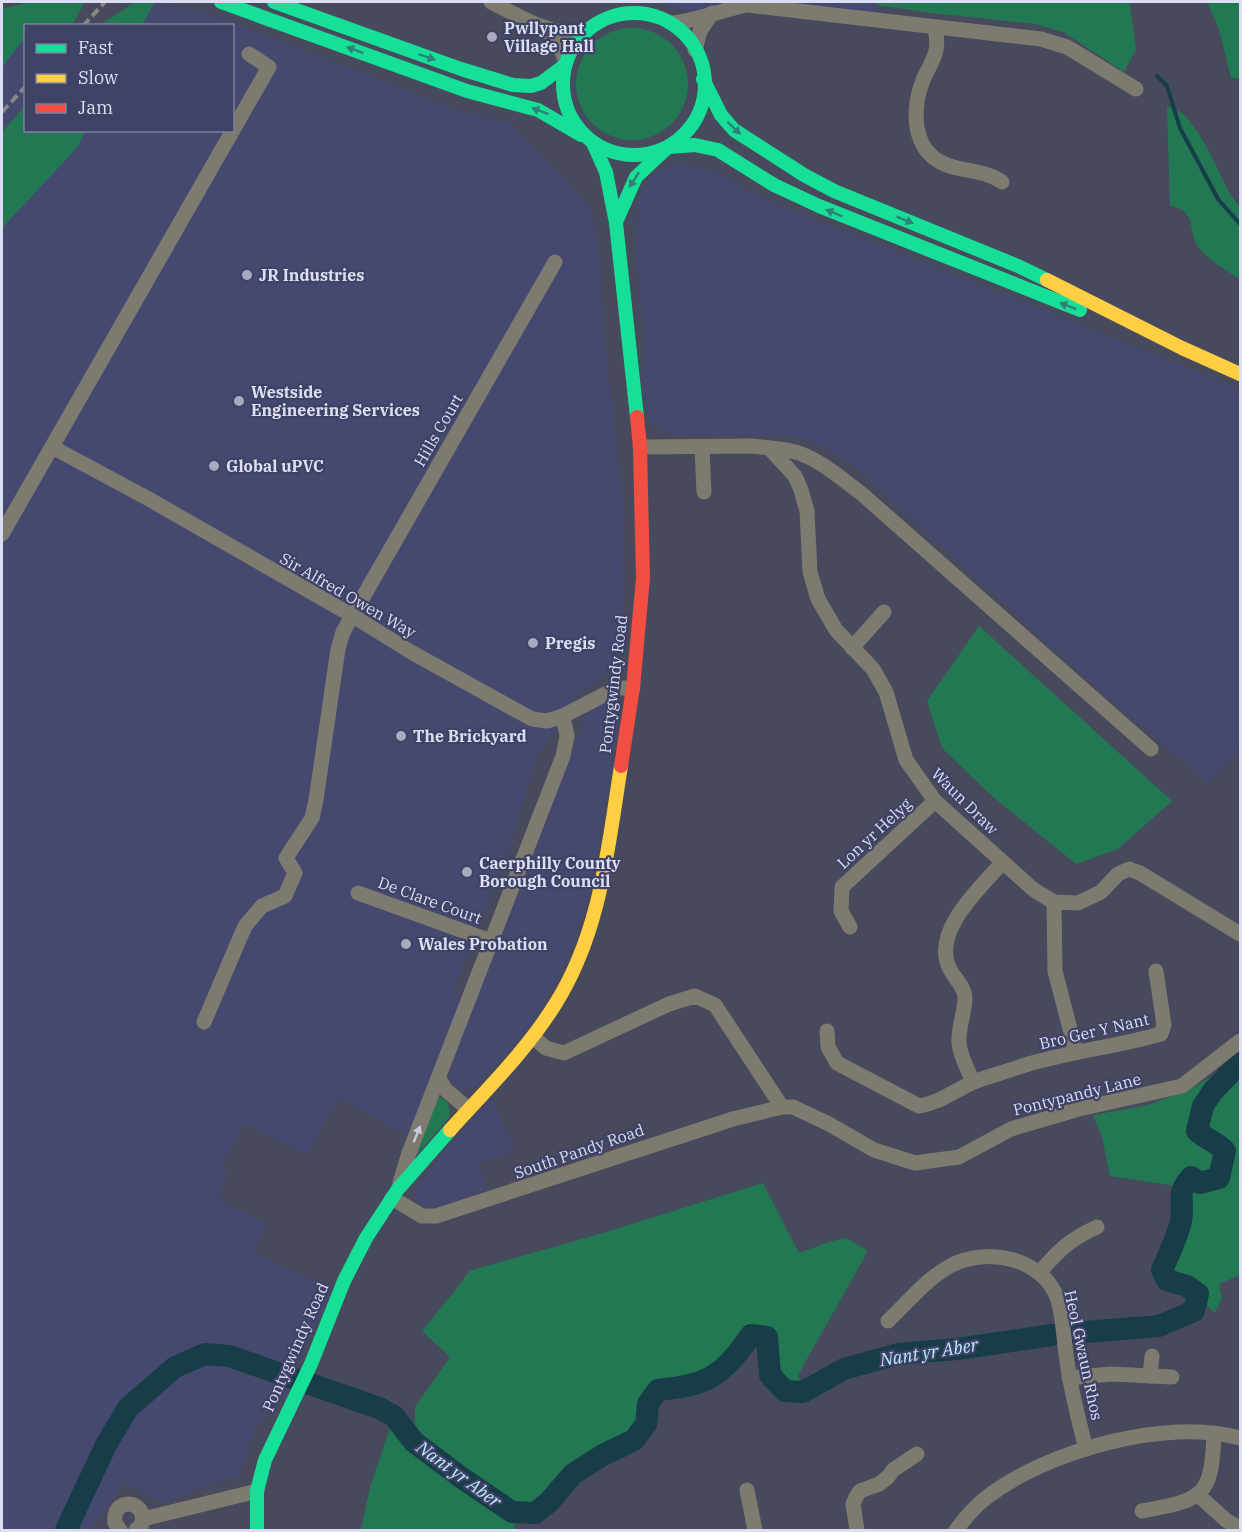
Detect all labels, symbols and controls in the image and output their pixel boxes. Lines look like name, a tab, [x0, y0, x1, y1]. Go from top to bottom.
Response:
place label: Pwllypant Village Hall	[504, 18, 594, 56]
legend	[24, 24, 234, 132]
marker: Pwllypant Village Hall	[485, 30, 499, 44]
text: Fast	[78, 36, 113, 59]
one-way arrow	[346, 45, 364, 55]
one-way arrow	[419, 52, 437, 62]
text: Slow	[78, 66, 118, 89]
text: Jam	[78, 96, 113, 119]
one-way arrow	[531, 106, 549, 116]
one-way arrow	[726, 121, 741, 135]
one-way arrow	[629, 172, 640, 188]
one-way arrow	[825, 207, 843, 217]
one-way arrow	[896, 215, 914, 225]
place label: JR Industries	[259, 265, 364, 285]
marker: JR Industries	[240, 268, 254, 282]
one-way arrow	[1059, 300, 1077, 310]
place label: Westside Engineering Services	[251, 382, 420, 420]
street label: Hills Court	[409, 390, 467, 470]
marker: Westside Engineering Services	[232, 394, 246, 408]
place label: Global uPVC	[226, 456, 324, 476]
marker: Global uPVC	[207, 459, 221, 473]
street label: Sir Alfred Owen Way	[276, 548, 420, 642]
street label: Pontygwindy Road	[595, 613, 631, 754]
place label: Pregis	[545, 633, 595, 653]
marker: Pregis	[526, 636, 540, 650]
place label: The Brickyard	[413, 726, 527, 746]
marker: The Brickyard	[394, 729, 408, 743]
street label: Waun Draw	[927, 763, 1003, 839]
street label: Lon yr Helyg	[833, 793, 916, 873]
place label: Caerphilly County Borough Council	[479, 853, 622, 891]
marker: Caerphilly County Borough Council	[460, 865, 474, 879]
street label: De Clare Court	[375, 872, 485, 928]
place label: Wales Probation	[418, 934, 548, 954]
marker: Wales Probation	[399, 937, 413, 951]
street label: Bro Ger Y Nant	[1037, 1009, 1151, 1053]
street label: Pontypandy Lane	[1011, 1068, 1143, 1120]
street label: South Pandy Road	[511, 1119, 647, 1183]
one-way arrow	[413, 1125, 422, 1143]
street label: Pontygwindy Road	[258, 1279, 333, 1415]
street label: Heol Gwaun Rhos	[1060, 1288, 1108, 1422]
water label: Nant yr Aber	[877, 1333, 981, 1371]
water label: Nant yr Aber	[411, 1435, 507, 1513]

